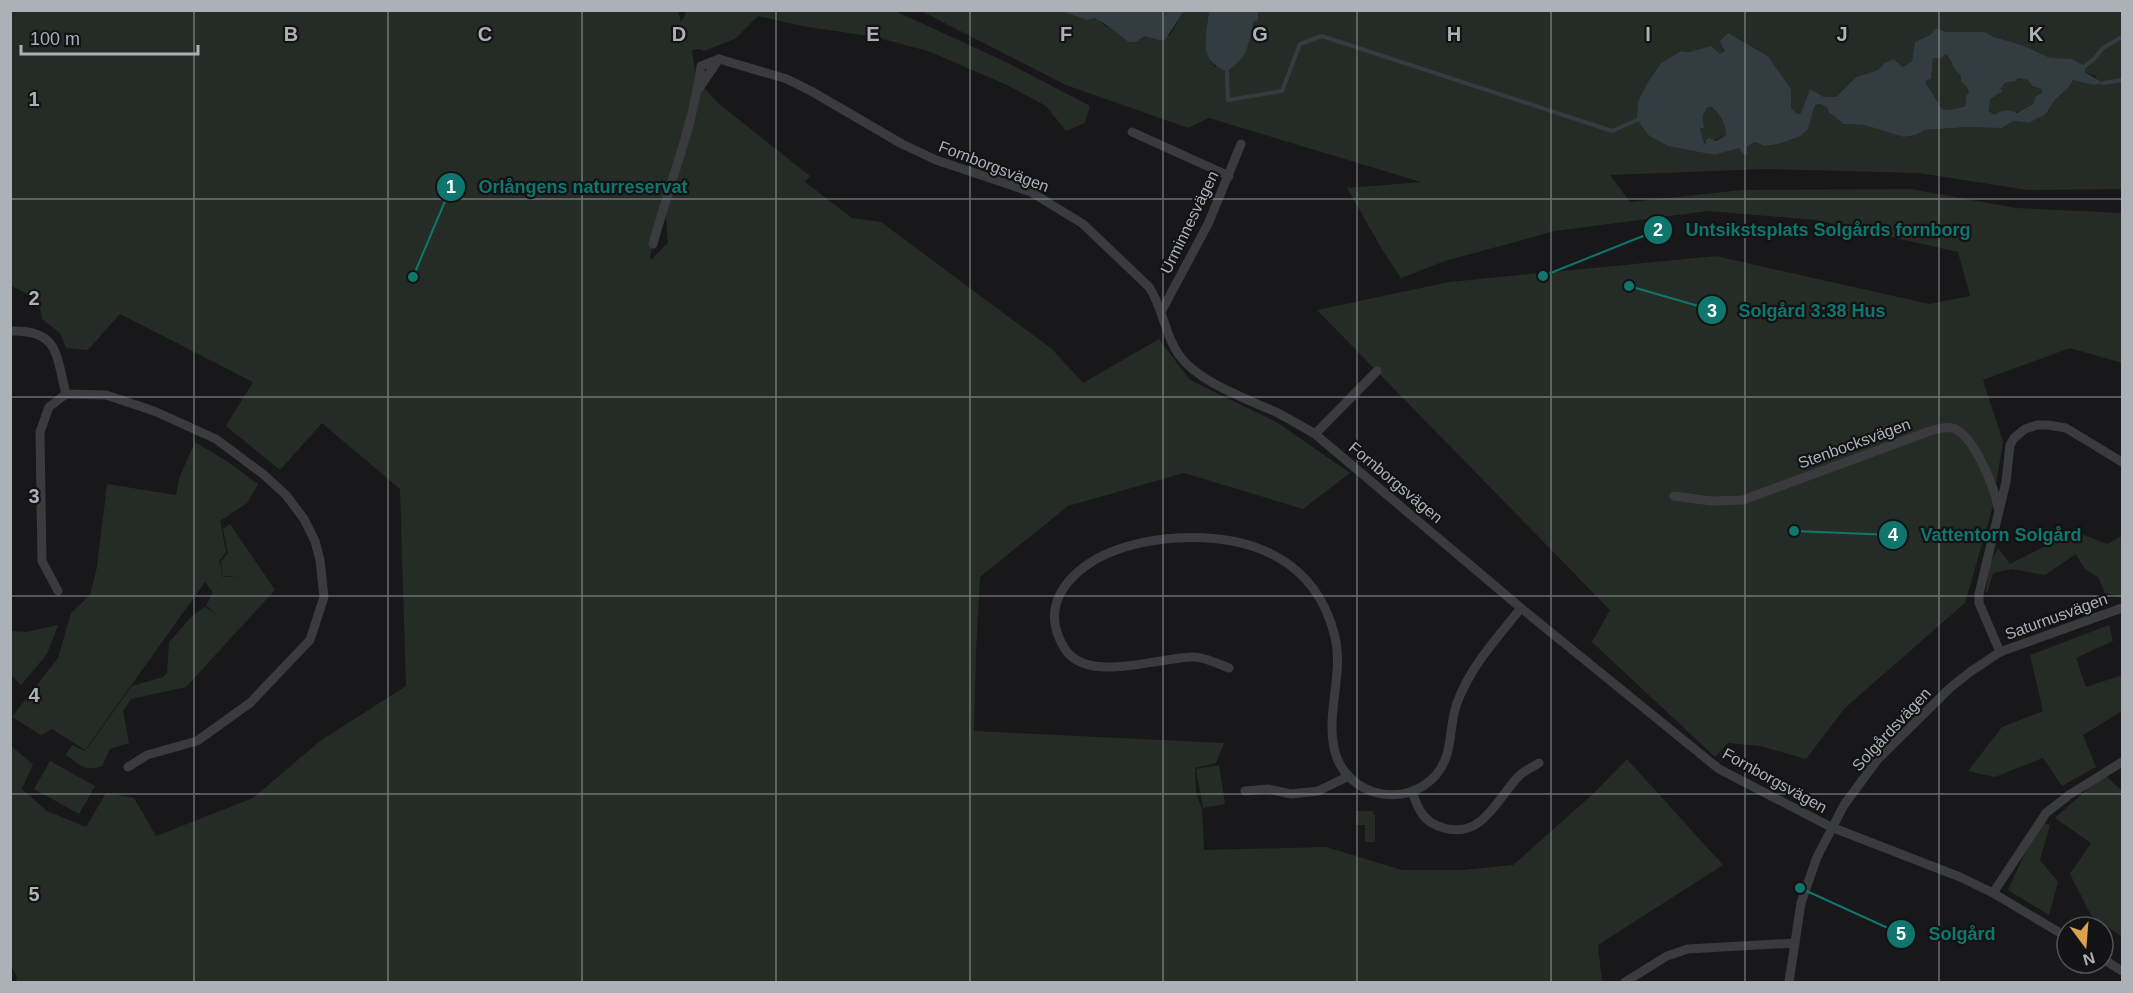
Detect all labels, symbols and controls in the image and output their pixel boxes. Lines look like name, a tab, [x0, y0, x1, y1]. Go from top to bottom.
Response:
scale bar	[21, 18, 198, 56]
text: B	[284, 23, 298, 45]
text: C	[478, 23, 492, 45]
text: D	[672, 23, 686, 45]
text: E	[866, 23, 880, 45]
text: F	[1060, 23, 1072, 45]
text: G	[1252, 23, 1268, 45]
text: H	[1447, 23, 1461, 45]
text: I	[1645, 23, 1651, 45]
text: J	[1836, 23, 1848, 45]
text: K	[2029, 23, 2044, 45]
text: 100 m	[30, 29, 80, 49]
text: 1	[28, 88, 40, 110]
street label: Fornborgsvägen	[936, 138, 1051, 195]
street label: Urminnesvägen	[1157, 168, 1222, 276]
callout: Orlångens naturreservat	[436, 169, 699, 205]
text: 1	[446, 177, 456, 197]
text: Orlångens naturreservat	[478, 177, 688, 197]
callout: Untsikstsplats Solgårds fornborg	[1643, 212, 1982, 248]
text: 2	[1653, 220, 1663, 240]
text: Untsikstsplats Solgårds fornborg	[1685, 220, 1971, 240]
text: 2	[28, 287, 40, 309]
callout: Solgård 3:38 Hus	[1697, 292, 1898, 328]
text: 3	[1707, 301, 1717, 321]
text: Solgård 3:38 Hus	[1738, 301, 1886, 321]
street label: Stenbocksvägen	[1796, 415, 1913, 472]
street label: Fornborgsvägen	[1346, 438, 1446, 526]
text: 3	[28, 485, 40, 507]
callout: Vattentorn Solgård	[1878, 517, 2093, 553]
text: 4	[1888, 525, 1898, 545]
text: Vattentorn Solgård	[1920, 525, 2082, 545]
street label: Saturnusvägen	[2003, 590, 2110, 643]
text: 4	[28, 684, 40, 706]
street label: Solgårdsvägen	[1849, 685, 1934, 774]
street label: Fornborgsvägen	[1720, 745, 1830, 816]
text: 5	[28, 883, 40, 905]
north arrow	[2055, 915, 2115, 975]
callout: Solgård	[1886, 916, 2007, 952]
text: 5	[1896, 924, 1906, 944]
text: Solgård	[1928, 924, 1996, 944]
text: N	[2081, 949, 2097, 969]

